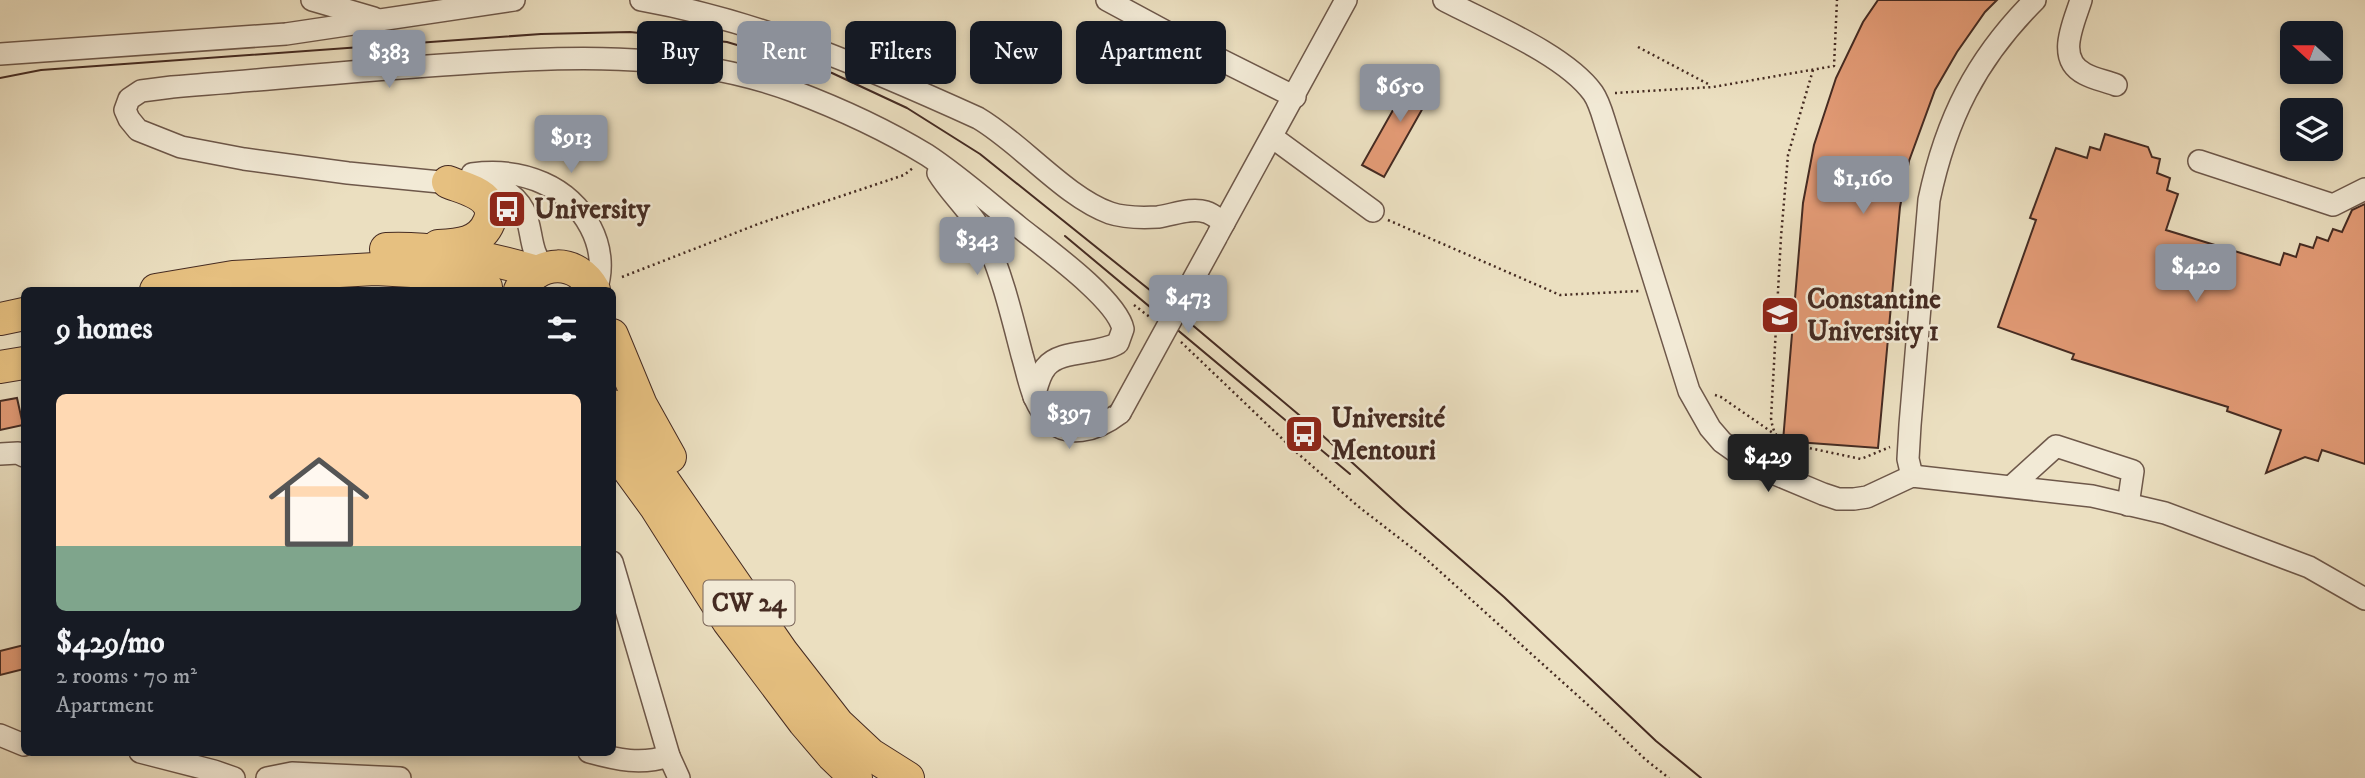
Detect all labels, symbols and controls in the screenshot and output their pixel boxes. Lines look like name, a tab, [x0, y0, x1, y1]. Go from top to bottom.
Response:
chip: Buy	[637, 21, 723, 84]
chip: Rent	[737, 21, 831, 84]
chip: Filters	[845, 21, 956, 84]
chip: New	[970, 21, 1062, 84]
chip: Apartment	[1076, 21, 1226, 84]
north arrow	[2280, 21, 2343, 84]
map controls	[2280, 21, 2343, 161]
pin: $383	[348, 31, 430, 90]
text: $383	[368, 38, 410, 67]
pin: $650	[1359, 64, 1441, 124]
text: $650	[1376, 72, 1424, 101]
button: layers	[2280, 98, 2343, 161]
pin: $913	[530, 116, 612, 175]
text: $913	[551, 123, 591, 152]
pin: $1,160	[1806, 156, 1920, 216]
text: $1,160	[1833, 164, 1893, 193]
bus stop icon: University	[486, 188, 528, 230]
place label: University	[534, 192, 651, 227]
pin: $343	[936, 218, 1018, 277]
text: $343	[956, 225, 998, 254]
pin: $420	[2155, 244, 2237, 304]
text: $420	[2171, 252, 2221, 281]
pin: $473	[1147, 276, 1229, 335]
place label: Constantine University 1	[1807, 282, 1941, 349]
text: $473	[1165, 283, 1211, 312]
school or university icon: Constantine University 1	[1759, 294, 1801, 336]
icon: filters	[543, 310, 581, 348]
text: 9 homes	[56, 311, 153, 348]
pin: $397	[1028, 392, 1110, 451]
text: $397	[1047, 399, 1091, 428]
place label: Université Mentouri	[1331, 401, 1446, 468]
bus stop icon: Université Mentouri	[1283, 413, 1325, 455]
pin: $429	[1727, 434, 1809, 494]
icon: home	[256, 439, 382, 565]
text: $429	[1744, 442, 1792, 471]
road number: CW 24	[704, 580, 794, 625]
text: $429/mo	[56, 625, 165, 662]
text: 2 rooms · 70 m²	[56, 662, 197, 691]
text: Apartment	[56, 691, 154, 720]

